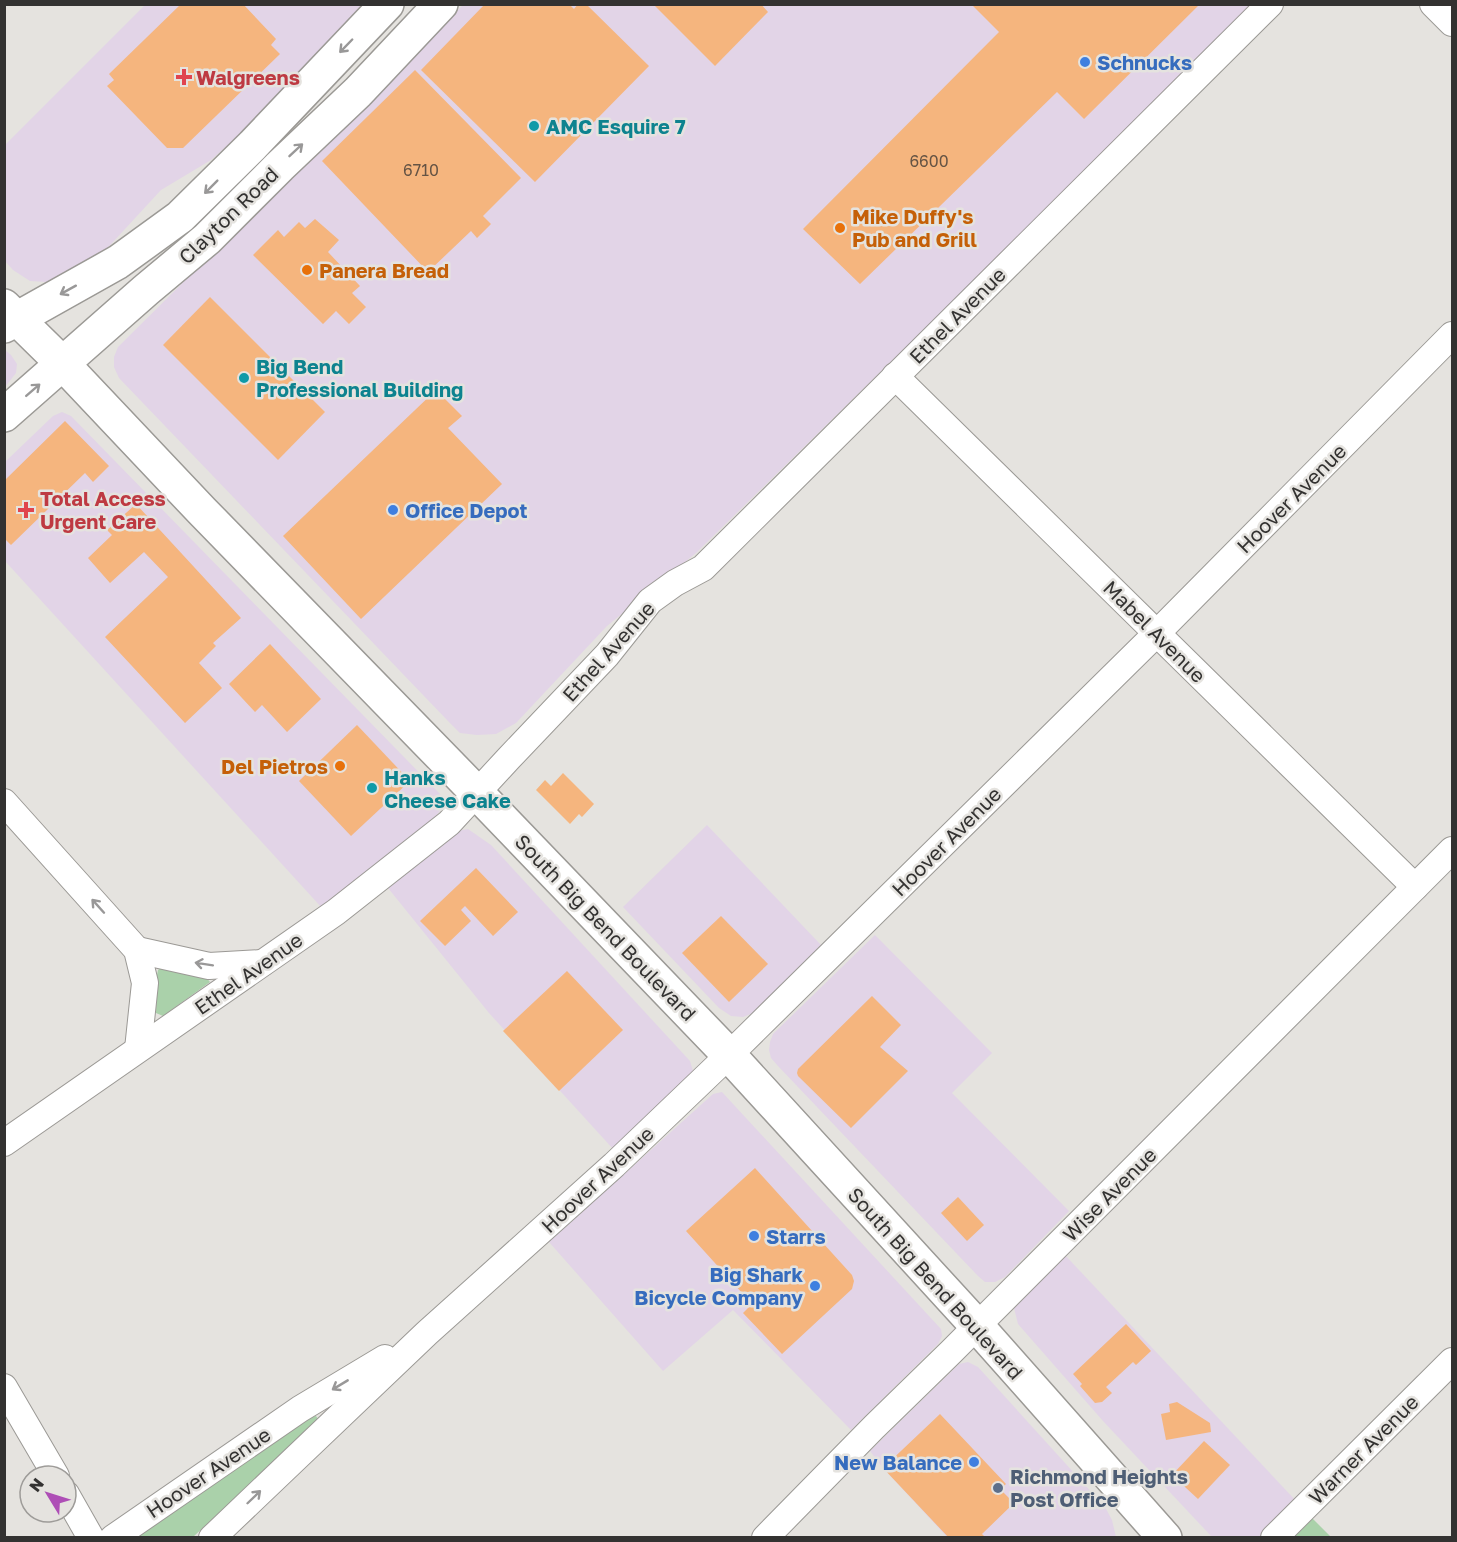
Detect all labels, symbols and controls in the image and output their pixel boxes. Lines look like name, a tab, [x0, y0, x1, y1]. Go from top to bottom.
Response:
one-way arrow	[339, 39, 353, 54]
place label: Schnucks	[1097, 50, 1192, 74]
marker: Schnucks	[1078, 55, 1092, 69]
place label: Walgreens	[196, 65, 300, 89]
marker: Walgreens	[177, 70, 191, 84]
place label: AMC Esquire 7	[546, 114, 686, 138]
marker: AMC Esquire 7	[527, 119, 541, 133]
one-way arrow	[289, 143, 304, 158]
house number: 6600	[909, 151, 949, 171]
house number: 6710	[403, 160, 439, 180]
street label: Clayton Road	[173, 162, 283, 268]
one-way arrow	[203, 179, 218, 194]
place label: Mike Duffy's Pub and Grill	[852, 204, 977, 251]
marker: Mike Duffy's Pub and Grill	[833, 221, 847, 235]
place label: Panera Bread	[319, 258, 449, 282]
street label: Ethel Avenue	[904, 262, 1010, 368]
marker: Panera Bread	[300, 263, 314, 277]
one-way arrow	[59, 285, 77, 296]
place label: Big Bend Professional Building	[256, 354, 463, 401]
marker: Big Bend Professional Building	[237, 371, 251, 385]
one-way arrow	[25, 383, 41, 396]
street label: Hoover Avenue	[1231, 438, 1351, 558]
place label: Total Access Urgent Care	[40, 486, 166, 533]
place label: Office Depot	[405, 498, 527, 522]
marker: Total Access Urgent Care	[17, 501, 35, 519]
marker: Office Depot	[386, 503, 400, 517]
street label: Mabel Avenue	[1099, 575, 1211, 687]
street label: Ethel Avenue	[557, 596, 659, 706]
place label: Del Pietros	[221, 754, 328, 778]
marker: Del Pietros	[333, 759, 347, 773]
place label: Hanks Cheese Cake	[384, 765, 511, 812]
marker: Hanks Cheese Cake	[365, 781, 379, 795]
street label: Hoover Avenue	[886, 781, 1006, 901]
street label: South Big Bend Boulevard	[511, 829, 701, 1025]
one-way arrow	[91, 899, 105, 914]
street label: Ethel Avenue	[189, 927, 307, 1019]
one-way arrow	[195, 959, 214, 970]
street label: Hoover Avenue	[536, 1121, 658, 1237]
street label: Wise Avenue	[1057, 1142, 1161, 1246]
street label: South Big Bend Boulevard	[844, 1182, 1028, 1384]
place label: Starrs	[766, 1224, 826, 1248]
marker: Starrs	[747, 1229, 761, 1243]
place label: Big Shark Bicycle Company	[634, 1262, 803, 1309]
marker: Big Shark Bicycle Company	[808, 1279, 822, 1293]
one-way arrow	[332, 1379, 349, 1391]
street label: Warner Avenue	[1303, 1389, 1423, 1509]
street label: Hoover Avenue	[141, 1422, 275, 1522]
place label: New Balance	[834, 1450, 962, 1474]
marker: New Balance	[967, 1455, 981, 1469]
north arrow	[18, 1464, 78, 1524]
place label: Richmond Heights Post Office	[1010, 1464, 1188, 1511]
text: N	[25, 1474, 48, 1496]
marker: Richmond Heights Post Office	[991, 1481, 1005, 1495]
one-way arrow	[247, 1490, 262, 1504]

